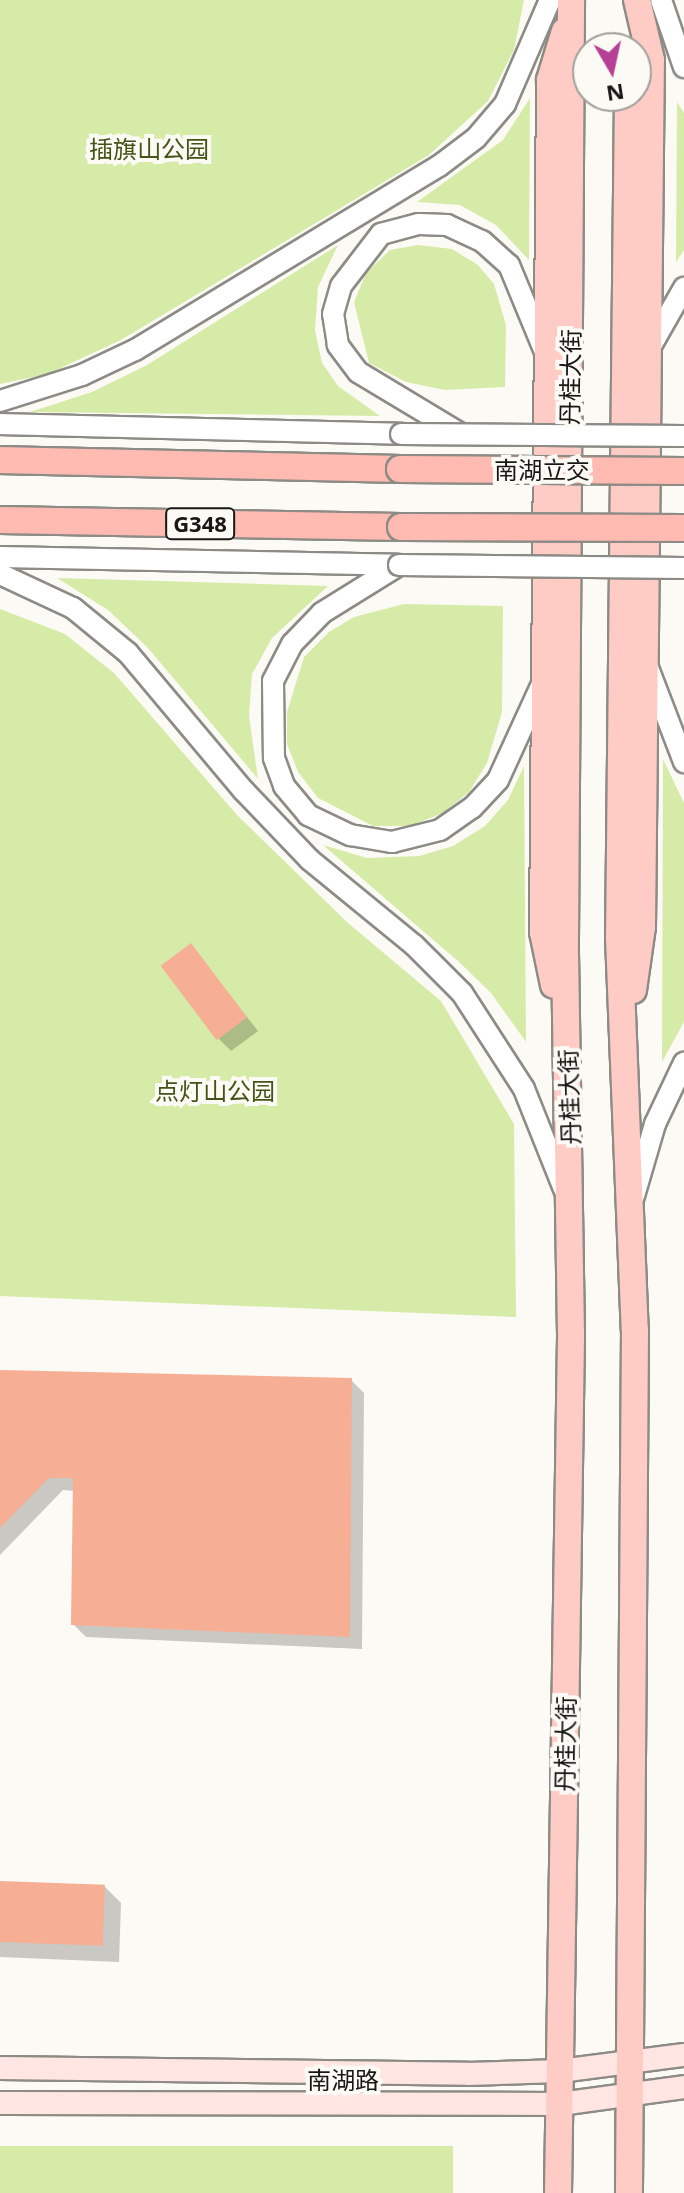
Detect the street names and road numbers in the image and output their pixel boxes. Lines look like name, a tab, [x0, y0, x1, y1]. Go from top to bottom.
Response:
street label: 丹桂大街	[555, 329, 585, 425]
street label: 南湖立交	[494, 456, 590, 484]
road number: G348	[164, 506, 236, 542]
street label: 丹桂大街	[553, 1049, 585, 1145]
street label: 丹桂大街	[550, 1696, 580, 1792]
street label: 南湖路	[307, 2066, 379, 2094]

